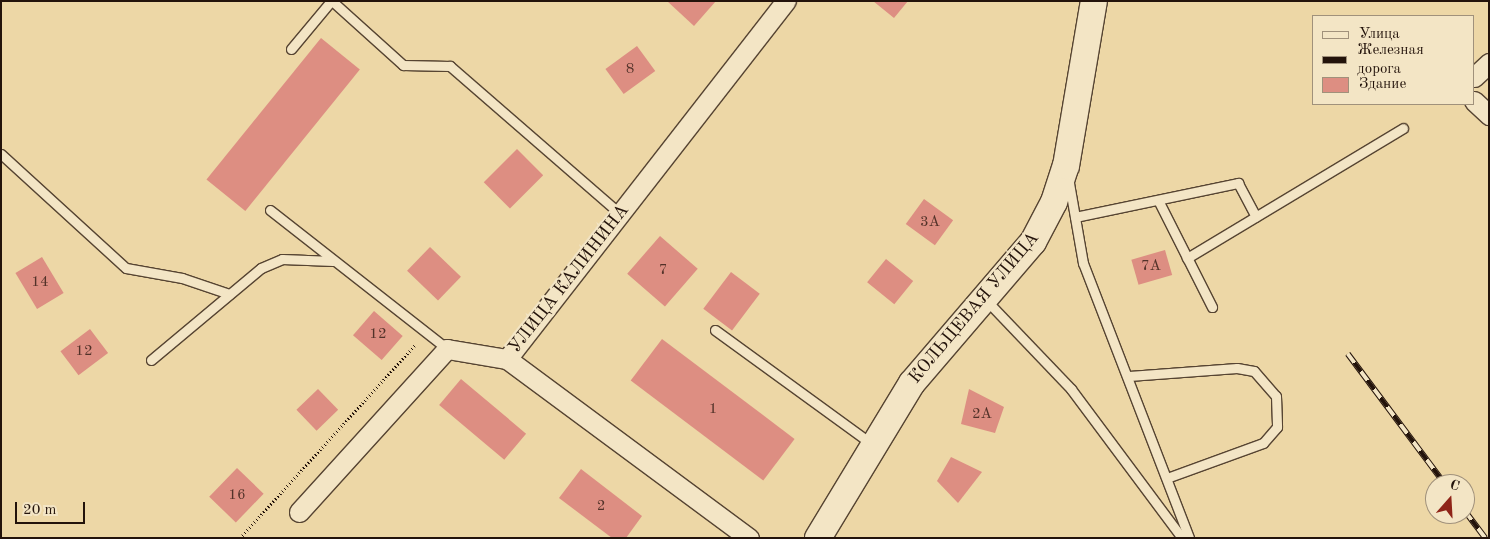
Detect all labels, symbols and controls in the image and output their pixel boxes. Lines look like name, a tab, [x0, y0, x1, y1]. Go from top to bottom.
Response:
legend	[1312, 15, 1475, 105]
text: Улица	[1359, 27, 1400, 42]
text: Железная дорога	[1357, 43, 1424, 77]
house number: 8	[626, 61, 634, 79]
text: Здание	[1359, 77, 1406, 92]
street label: УЛИЦА КАЛИНИНА	[504, 200, 634, 358]
house number: 3А	[920, 214, 940, 232]
street label: КОЛЬЦЕВАЯ УЛИЦА	[904, 228, 1044, 388]
house number: 7А	[1141, 258, 1161, 276]
house number: 7	[659, 262, 667, 280]
house number: 14	[31, 274, 49, 292]
house number: 12	[369, 326, 387, 344]
house number: 12	[75, 343, 93, 361]
house number: 1	[709, 401, 717, 419]
house number: 2А	[972, 406, 992, 424]
north arrow	[1425, 474, 1475, 524]
text: С	[1448, 478, 1461, 494]
house number: 16	[228, 487, 246, 505]
scale bar	[18, 492, 88, 524]
house number: 2	[597, 498, 605, 516]
text: 20 m	[23, 503, 57, 518]

